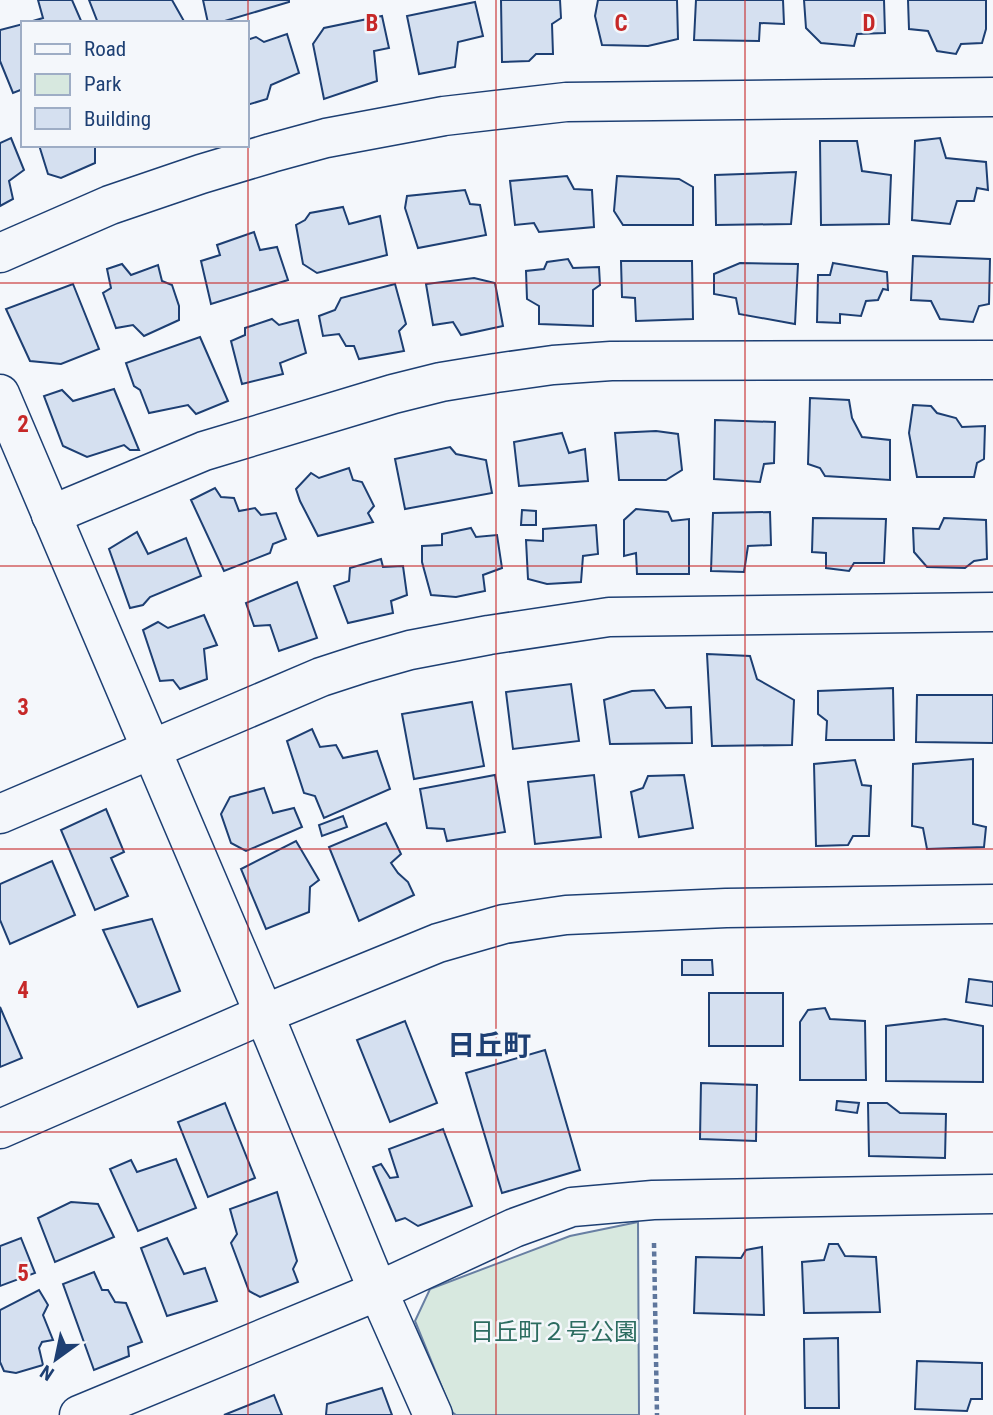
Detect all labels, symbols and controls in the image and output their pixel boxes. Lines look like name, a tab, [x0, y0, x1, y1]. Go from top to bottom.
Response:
text: B	[366, 10, 378, 37]
text: C	[614, 10, 628, 37]
text: D	[863, 10, 876, 37]
legend	[21, 21, 248, 147]
text: Road	[84, 37, 126, 61]
text: Park	[84, 72, 122, 96]
text: Building	[84, 107, 151, 131]
text: 2	[17, 411, 29, 438]
text: 3	[17, 694, 29, 721]
text: 4	[17, 977, 29, 1004]
district label: 日丘町	[447, 1029, 531, 1062]
text: 5	[17, 1260, 29, 1287]
park label: 日丘町２号公園	[470, 1318, 638, 1346]
north arrow	[21, 1324, 91, 1394]
text: N	[36, 1360, 58, 1386]

